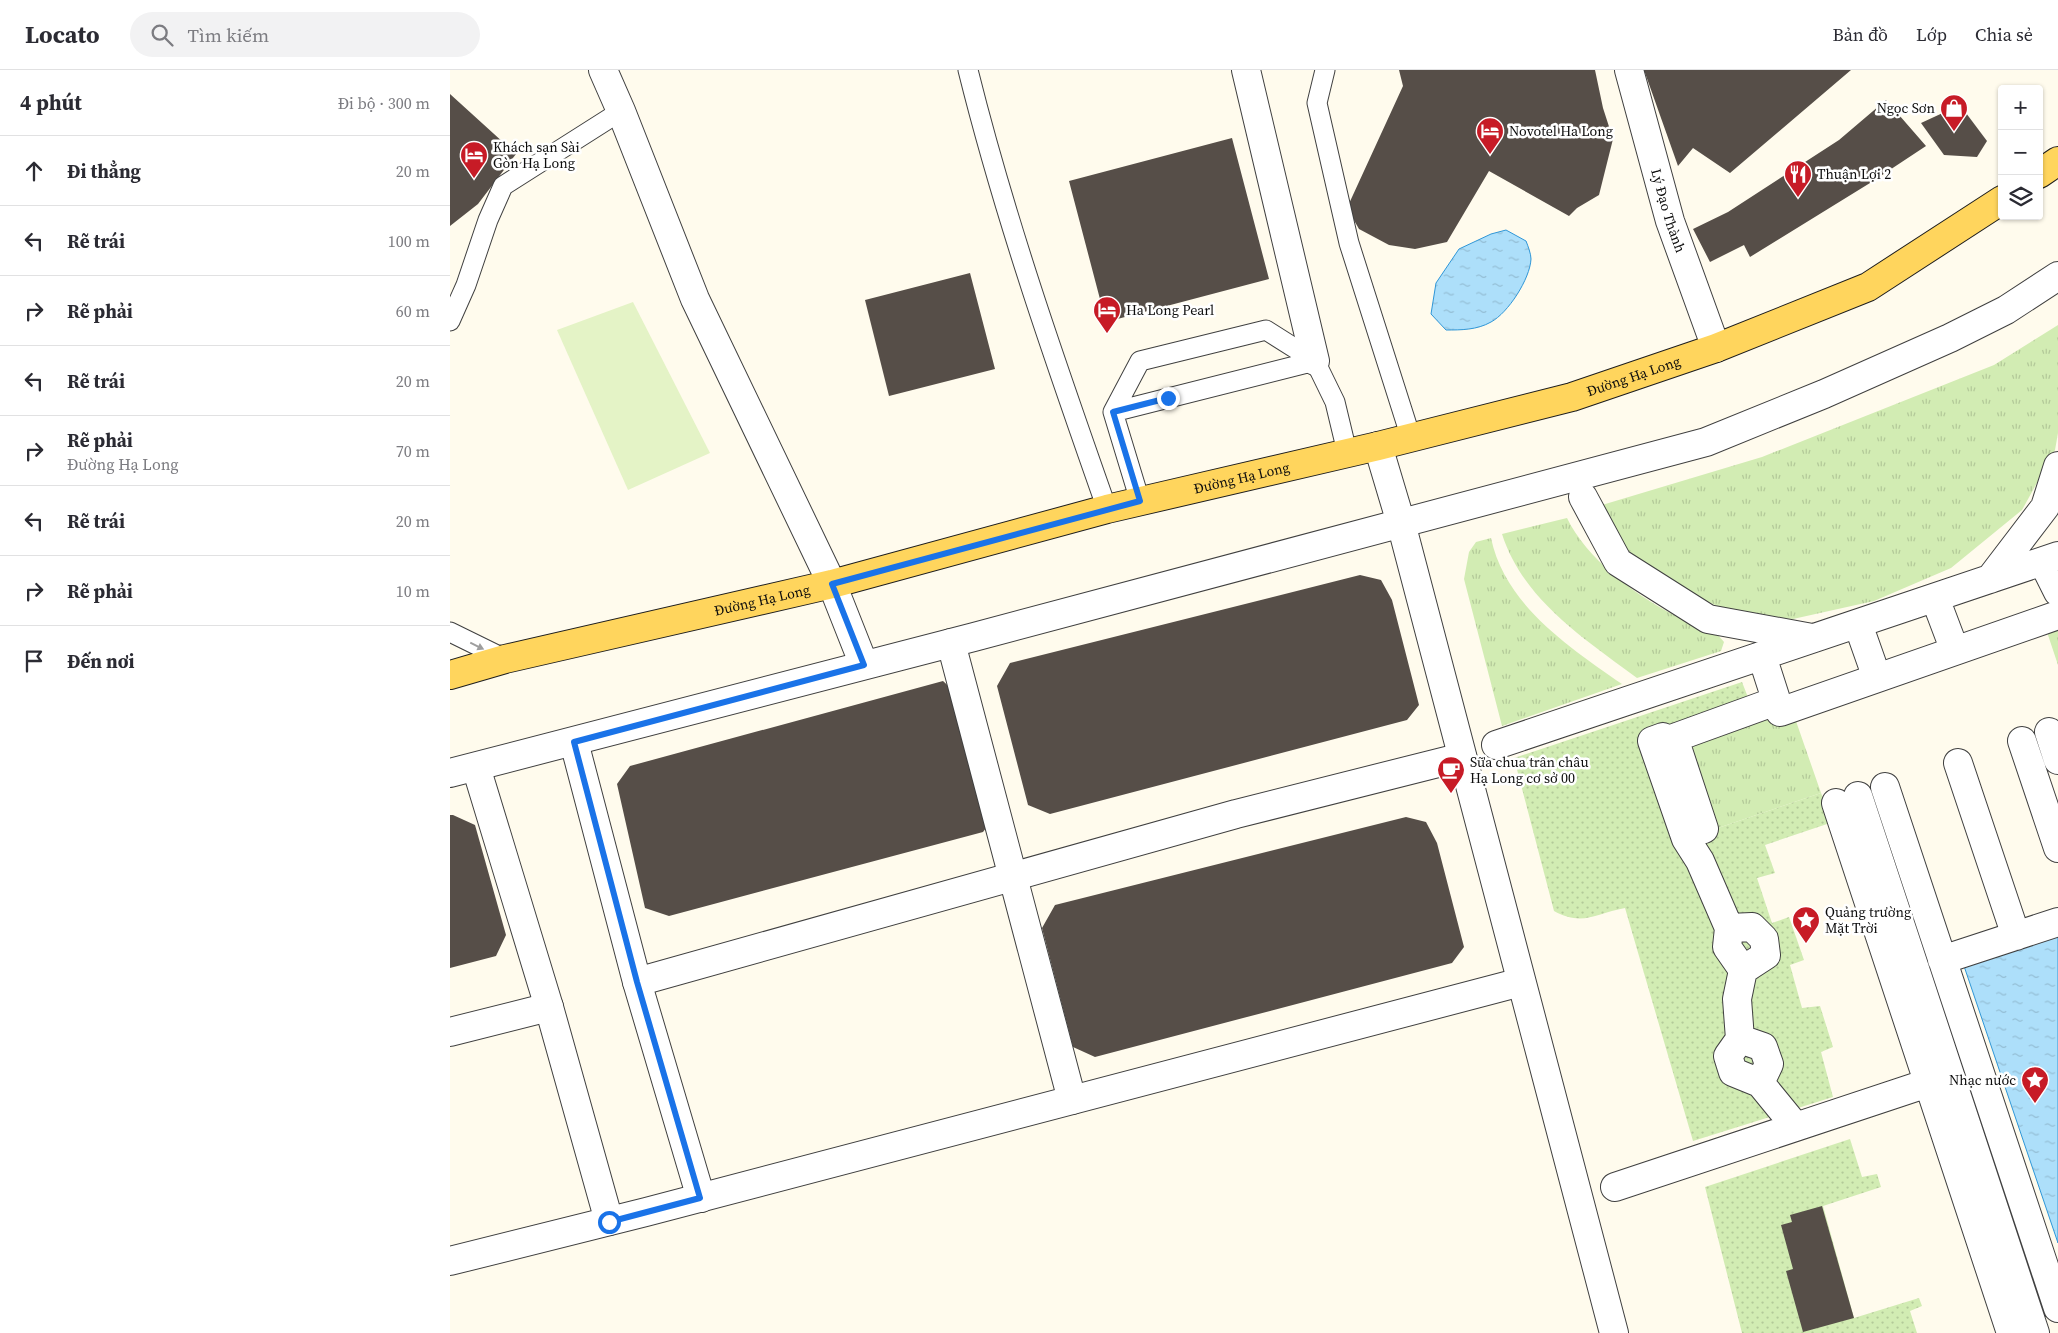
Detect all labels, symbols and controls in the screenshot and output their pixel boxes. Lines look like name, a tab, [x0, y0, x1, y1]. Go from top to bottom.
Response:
search box	[130, 12, 480, 57]
text: Locato	[25, 18, 100, 51]
icon: search	[148, 21, 176, 49]
text: Tìm kiếm	[188, 22, 269, 48]
text: Bản đồ	[1832, 22, 1888, 47]
text: Lớp	[1916, 22, 1947, 47]
text: Chia sẻ	[1975, 22, 2033, 47]
map controls	[1998, 85, 2043, 220]
button: +	[1998, 85, 2043, 130]
text: 4 phút	[20, 88, 82, 117]
text: Đi bộ · 300 m	[338, 92, 430, 114]
shop icon: Ngọc Sơn	[1939, 93, 1969, 132]
place label: Ngọc Sơn	[1877, 98, 1936, 118]
hotel icon: Novotel Ha Long	[1475, 116, 1505, 155]
place label: Novotel Ha Long	[1509, 121, 1613, 141]
button: −	[1998, 130, 2043, 175]
place label: Khách sạn Sài Gòn Hạ Long	[493, 137, 580, 173]
hotel icon: Khách sạn Sài Gòn Hạ Long	[459, 140, 489, 179]
icon: ahead	[20, 157, 48, 185]
text: Đi thẳng	[67, 158, 141, 184]
restaurant icon: Thuận Lợi 2	[1783, 159, 1813, 198]
text: 20 m	[396, 160, 430, 182]
place label: Thuận Lợi 2	[1817, 164, 1891, 184]
street label: Lý Đạo Thành	[1646, 166, 1691, 255]
button: layers	[1998, 175, 2043, 220]
icon: left	[20, 227, 48, 255]
text: Rẽ trái	[67, 228, 125, 254]
text: 100 m	[388, 230, 430, 252]
hotel icon: Ha Long Pearl	[1092, 295, 1122, 334]
icon: right	[20, 297, 48, 325]
text: Rẽ phải	[67, 298, 133, 324]
text: 60 m	[396, 300, 430, 322]
place label: Ha Long Pearl	[1126, 300, 1214, 320]
street label: Đường Hạ Long	[1584, 351, 1683, 401]
icon: left	[20, 367, 48, 395]
text: Rẽ trái	[67, 368, 125, 394]
text: 20 m	[396, 370, 430, 392]
route end	[1157, 387, 1180, 410]
text: Rẽ phải	[67, 427, 133, 453]
icon: right	[20, 437, 48, 465]
text: 70 m	[396, 440, 430, 462]
text: Đường Hạ Long	[67, 453, 179, 475]
street label: Đường Hạ Long	[1192, 457, 1291, 499]
icon: left	[20, 507, 48, 535]
text: Rẽ trái	[67, 508, 125, 534]
text: 20 m	[396, 510, 430, 532]
icon: right	[20, 577, 48, 605]
text: Rẽ phải	[67, 578, 133, 604]
street label: Đường Hạ Long	[712, 579, 812, 621]
text: 10 m	[396, 580, 430, 602]
one-way arrow	[470, 641, 485, 650]
icon: arrive	[20, 647, 48, 675]
text: Đến nơi	[67, 648, 135, 674]
place label: Sữa chua trân châu Hạ Long cơ sở 00	[1470, 752, 1589, 788]
cafe icon: Sữa chua trân châu Hạ Long cơ sở 00	[1436, 755, 1466, 794]
place label: Quảng trường Mặt Trời	[1825, 902, 1911, 938]
place icon: Quảng trường Mặt Trời	[1791, 905, 1821, 944]
place icon: Nhạc nước	[2020, 1065, 2050, 1104]
place label: Nhạc nước	[1949, 1070, 2016, 1090]
route start	[598, 1211, 621, 1234]

